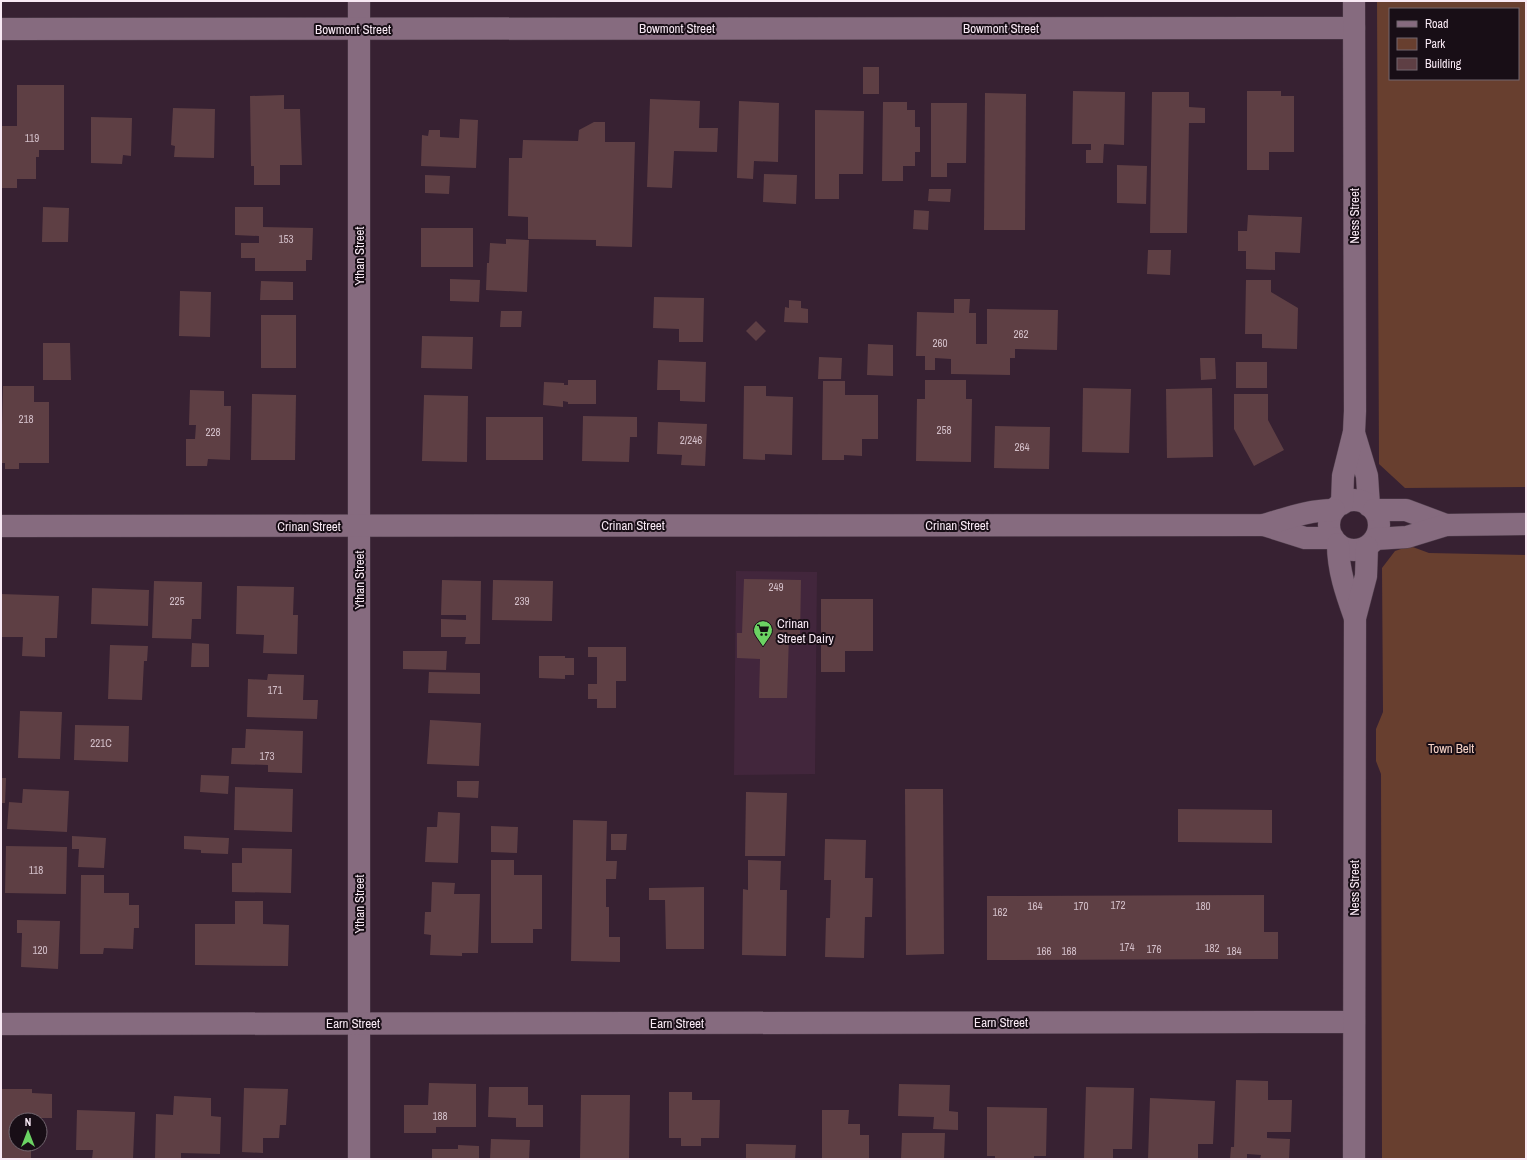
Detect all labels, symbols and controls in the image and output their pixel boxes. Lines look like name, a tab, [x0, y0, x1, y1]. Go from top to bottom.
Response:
legend	[1389, 8, 1519, 80]
text: Road	[1425, 16, 1449, 32]
street label: Bowmont Street	[639, 20, 715, 37]
street label: Bowmont Street	[963, 20, 1039, 37]
street label: Bowmont Street	[315, 21, 391, 38]
text: Park	[1425, 36, 1445, 52]
text: Building	[1425, 56, 1462, 72]
house number: 119	[25, 131, 39, 145]
street label: Ness Street	[1346, 188, 1363, 244]
street label: Ythan Street	[351, 226, 368, 286]
house number: 153	[278, 232, 294, 246]
house number: 262	[1013, 327, 1029, 341]
house number: 260	[932, 336, 948, 350]
house number: 218	[18, 412, 34, 426]
house number: 258	[936, 423, 952, 437]
house number: 228	[205, 425, 221, 439]
house number: 2/246	[680, 433, 702, 447]
house number: 264	[1014, 440, 1030, 454]
street label: Crinan Street	[601, 517, 665, 534]
street label: Crinan Street	[925, 517, 989, 534]
street label: Crinan Street	[277, 518, 341, 535]
street label: Ythan Street	[351, 550, 368, 610]
house number: 249	[768, 580, 784, 594]
house number: 225	[169, 594, 185, 608]
house number: 239	[514, 594, 530, 608]
place label: Crinan Street Dairy	[777, 615, 835, 647]
supermarket icon: Crinan Street Dairy	[752, 619, 774, 647]
house number: 171	[267, 683, 283, 697]
house number: 221C	[90, 736, 112, 750]
park label: Town Belt	[1428, 740, 1474, 757]
house number: 173	[259, 749, 275, 763]
street label: Ness Street	[1346, 860, 1363, 916]
house number: 118	[29, 863, 43, 877]
street label: Ythan Street	[351, 874, 368, 934]
house number: 172	[1110, 898, 1126, 912]
house number: 164	[1027, 899, 1043, 913]
house number: 170	[1073, 899, 1089, 913]
house number: 180	[1195, 899, 1211, 913]
house number: 162	[992, 905, 1008, 919]
house number: 174	[1119, 940, 1135, 954]
house number: 182	[1204, 941, 1220, 955]
house number: 176	[1146, 942, 1162, 956]
house number: 120	[32, 943, 48, 957]
house number: 166	[1036, 944, 1052, 958]
house number: 168	[1061, 944, 1077, 958]
house number: 184	[1226, 944, 1242, 958]
street label: Earn Street	[974, 1014, 1028, 1031]
street label: Earn Street	[326, 1015, 380, 1032]
street label: Earn Street	[650, 1015, 704, 1032]
house number: 188	[432, 1109, 448, 1123]
north arrow	[8, 1112, 48, 1152]
text: N	[25, 1115, 31, 1129]

